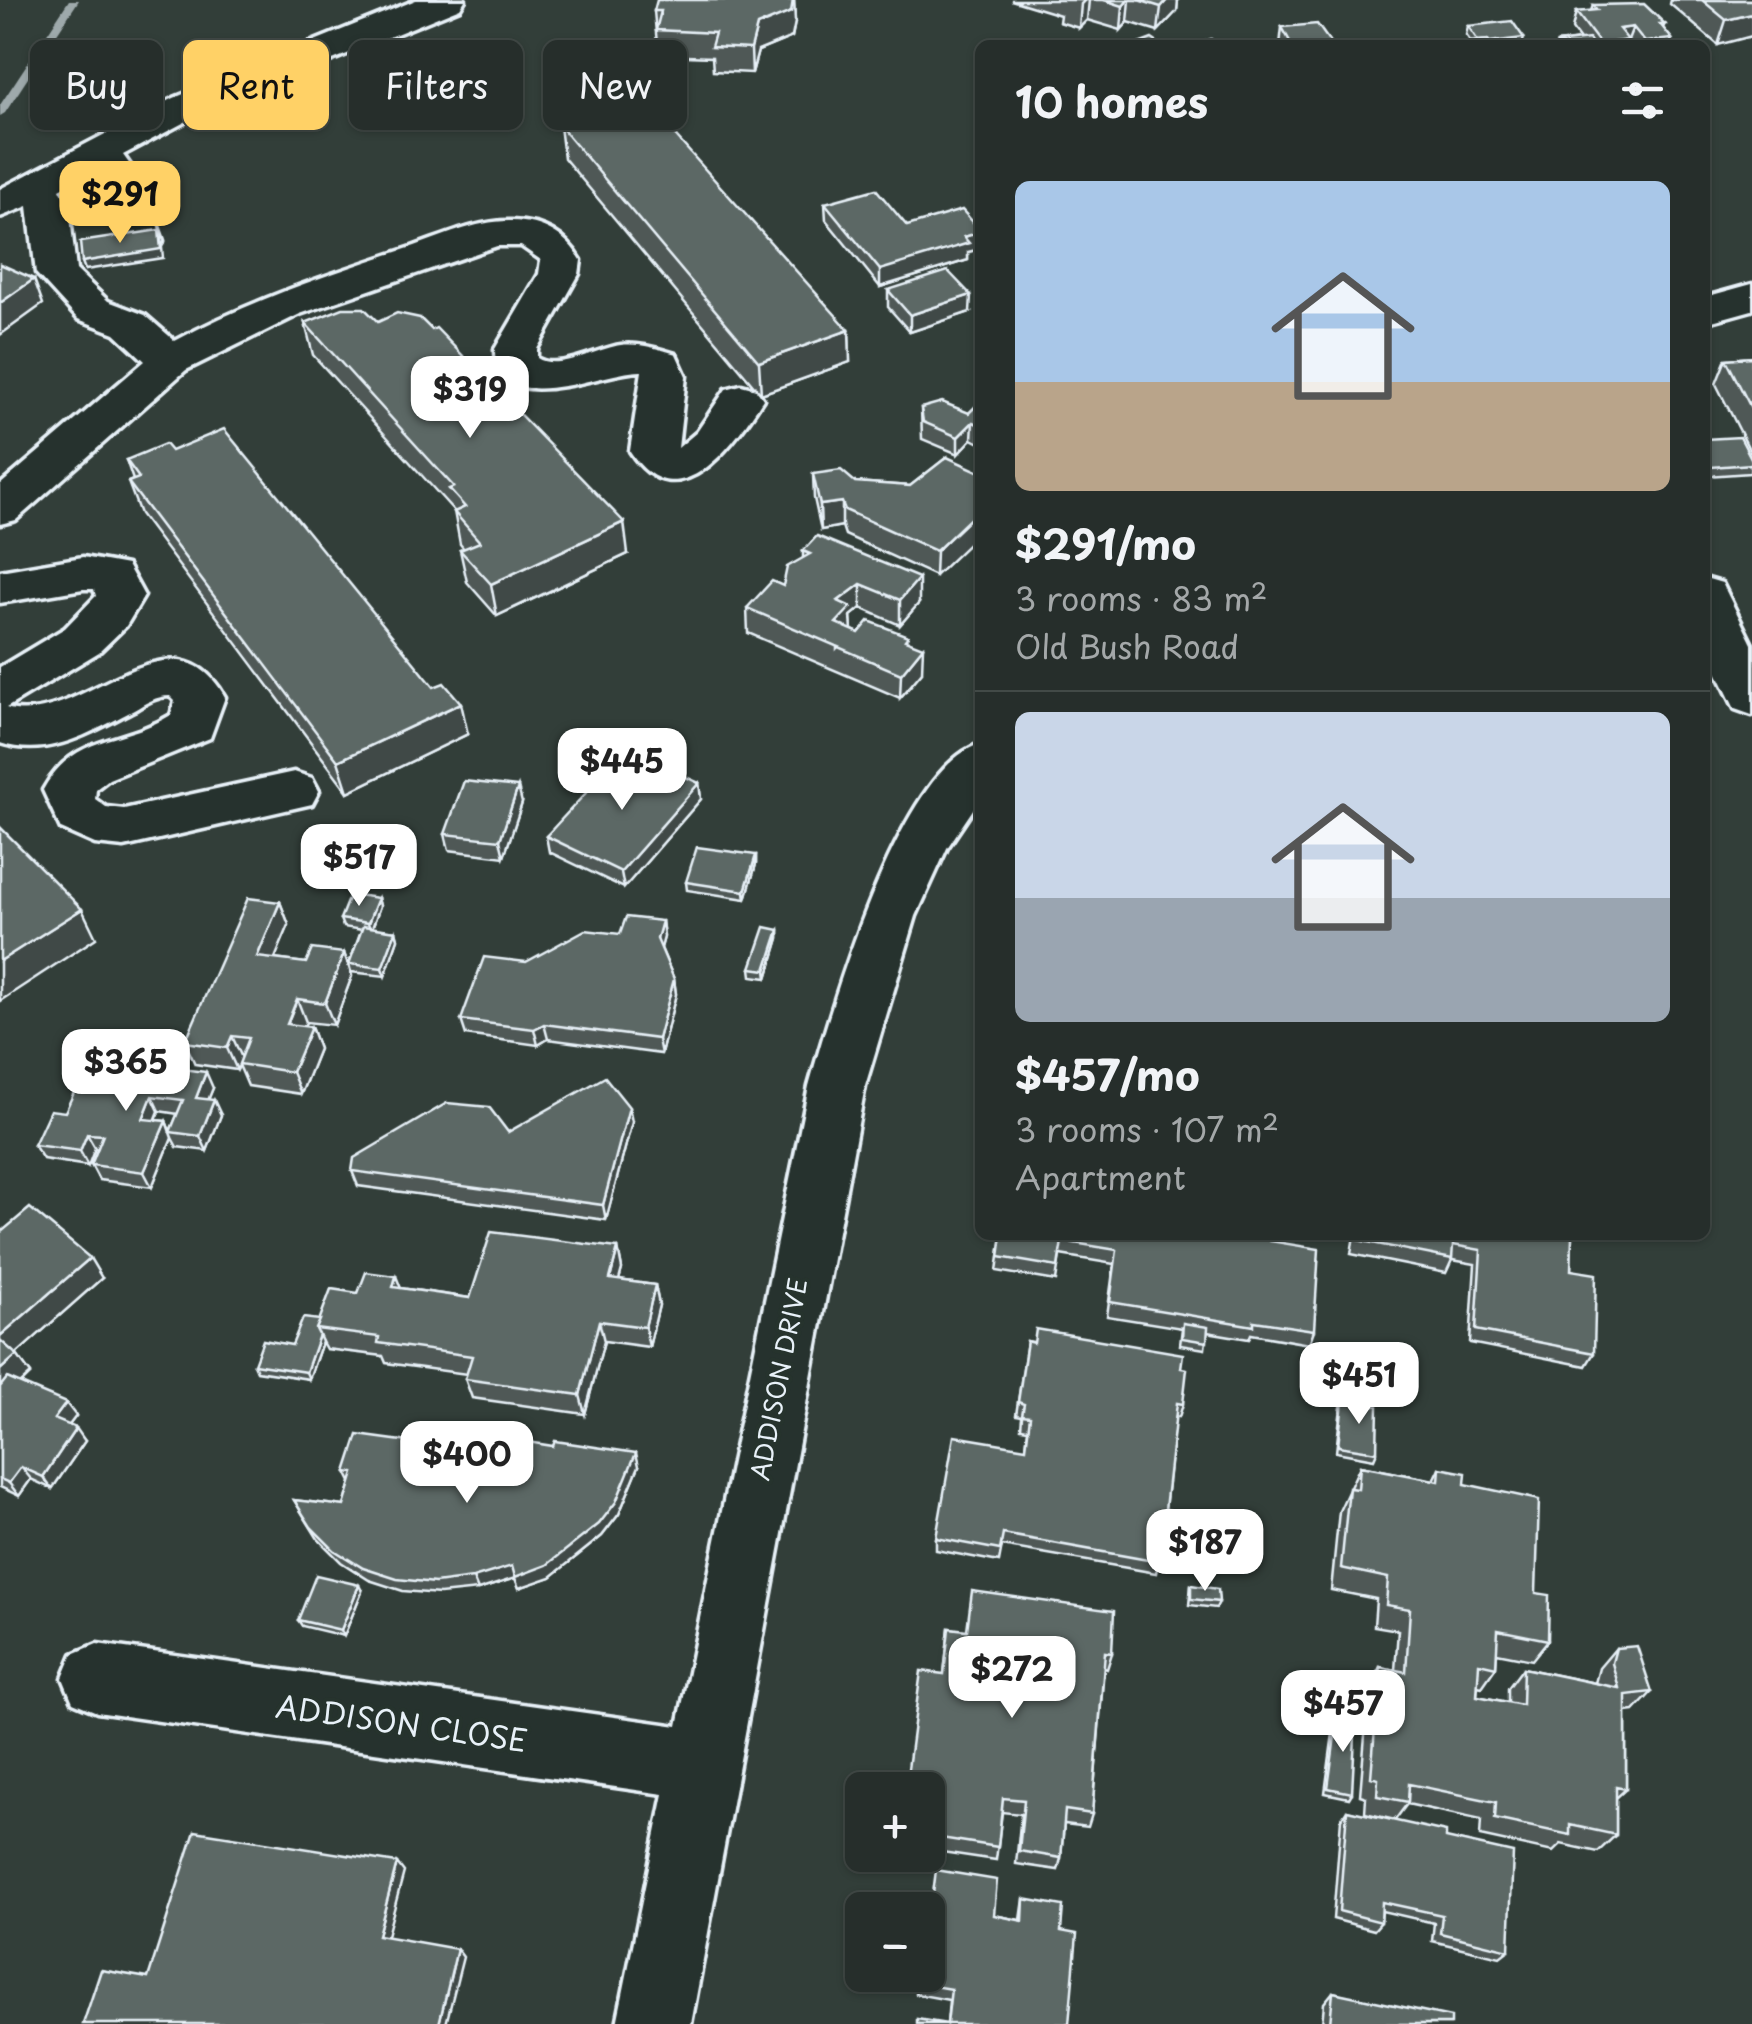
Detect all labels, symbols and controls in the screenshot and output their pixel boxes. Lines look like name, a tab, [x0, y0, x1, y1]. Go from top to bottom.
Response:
chip: Buy	[30, 40, 163, 130]
chip: Rent	[183, 40, 329, 130]
chip: Filters	[349, 40, 523, 130]
chip: New	[543, 40, 687, 130]
text: 10 homes	[1015, 69, 1208, 132]
icon: filters	[1615, 73, 1670, 128]
pin: $291	[61, 161, 179, 246]
text: $291	[81, 169, 159, 217]
icon: home	[1253, 246, 1433, 426]
pin: $319	[411, 356, 529, 441]
text: $319	[433, 364, 507, 412]
text: $291/mo	[1015, 511, 1196, 574]
text: 3 rooms · 83 m²	[1015, 574, 1268, 622]
text: Old Bush Road	[1015, 622, 1239, 670]
pin: $445	[563, 728, 681, 813]
text: $445	[580, 736, 664, 784]
icon: home	[1253, 777, 1433, 957]
pin: $517	[300, 824, 418, 909]
text: $517	[323, 832, 395, 880]
pin: $365	[67, 1029, 185, 1114]
text: $365	[84, 1037, 168, 1085]
text: $457/mo	[1015, 1042, 1200, 1105]
text: 3 rooms · 107 m²	[1015, 1105, 1279, 1153]
text: Apartment	[1015, 1153, 1186, 1201]
street label: ADDISON DRIVE	[740, 1274, 816, 1484]
pin: $451	[1300, 1342, 1418, 1427]
text: $451	[1322, 1350, 1396, 1398]
pin: $400	[408, 1421, 526, 1506]
text: $400	[422, 1429, 512, 1477]
pin: $187	[1146, 1509, 1264, 1594]
text: $187	[1168, 1517, 1242, 1565]
pin: $272	[953, 1636, 1071, 1721]
text: $272	[971, 1644, 1053, 1692]
pin: $457	[1284, 1670, 1402, 1755]
text: $457	[1303, 1678, 1383, 1726]
street label: ADDISON CLOSE	[273, 1682, 531, 1762]
map controls	[845, 1772, 945, 1992]
button: +	[845, 1772, 945, 1872]
button: −	[845, 1892, 945, 1992]

